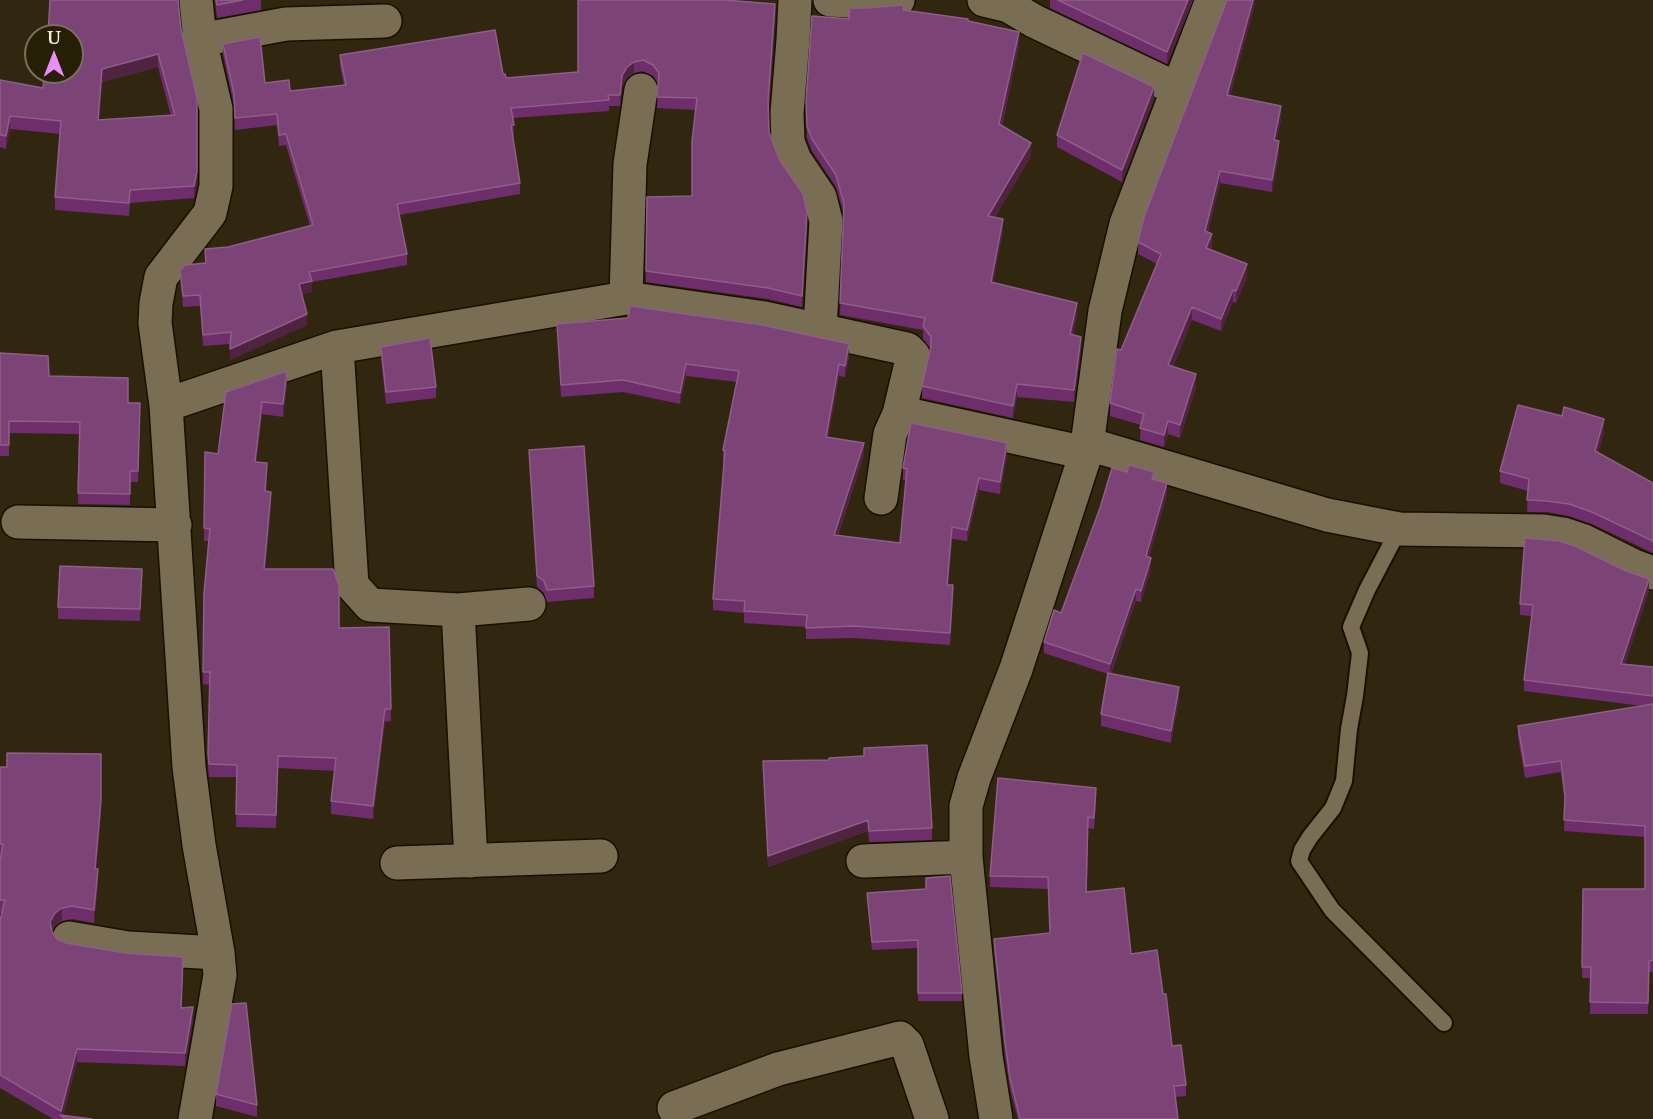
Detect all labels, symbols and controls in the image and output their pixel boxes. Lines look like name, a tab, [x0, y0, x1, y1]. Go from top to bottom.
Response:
north arrow	[24, 24, 84, 84]
text: U	[47, 28, 61, 48]

